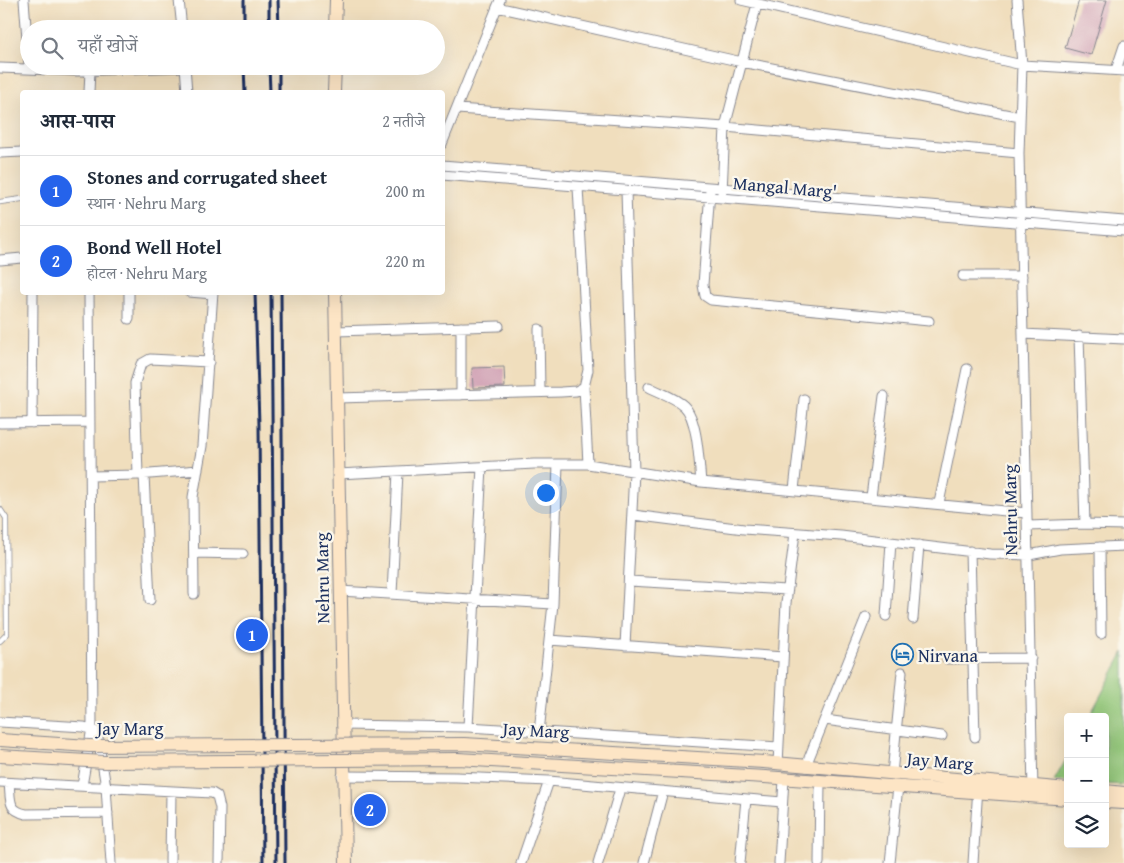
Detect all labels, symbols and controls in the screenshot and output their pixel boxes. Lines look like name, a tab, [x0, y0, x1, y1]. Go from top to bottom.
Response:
search box	[20, 20, 445, 75]
text: यहाँ खोजें	[78, 31, 138, 59]
icon: search	[38, 34, 66, 62]
text: आस-पास	[40, 105, 114, 136]
text: 2 नतीजे	[382, 109, 425, 133]
text: Stones and corrugated sheet	[87, 163, 327, 191]
street label: Mangal Marg'	[732, 169, 838, 205]
text: 1	[52, 179, 60, 203]
text: 200 m	[385, 179, 425, 203]
text: स्थान · Nehru Marg	[87, 191, 206, 215]
text: Bond Well Hotel	[87, 233, 222, 261]
text: 2	[52, 249, 60, 273]
text: 220 m	[385, 249, 425, 273]
text: होटल · Nehru Marg	[87, 261, 207, 285]
street label: Nehru Marg	[996, 464, 1024, 556]
your location	[533, 480, 559, 506]
street label: Nehru Marg	[308, 532, 336, 624]
pin: 1	[236, 616, 268, 654]
place label: Nirvana	[918, 642, 978, 669]
hotel icon: Nirvana	[890, 643, 914, 667]
map controls	[1064, 713, 1109, 848]
button: +	[1064, 713, 1109, 758]
street label: Jay Marg	[95, 715, 163, 742]
street label: Jay Marg	[500, 715, 570, 745]
street label: Jay Marg	[904, 744, 974, 777]
button: −	[1064, 758, 1109, 803]
pin: 2	[354, 791, 386, 829]
button: layers	[1064, 803, 1109, 848]

